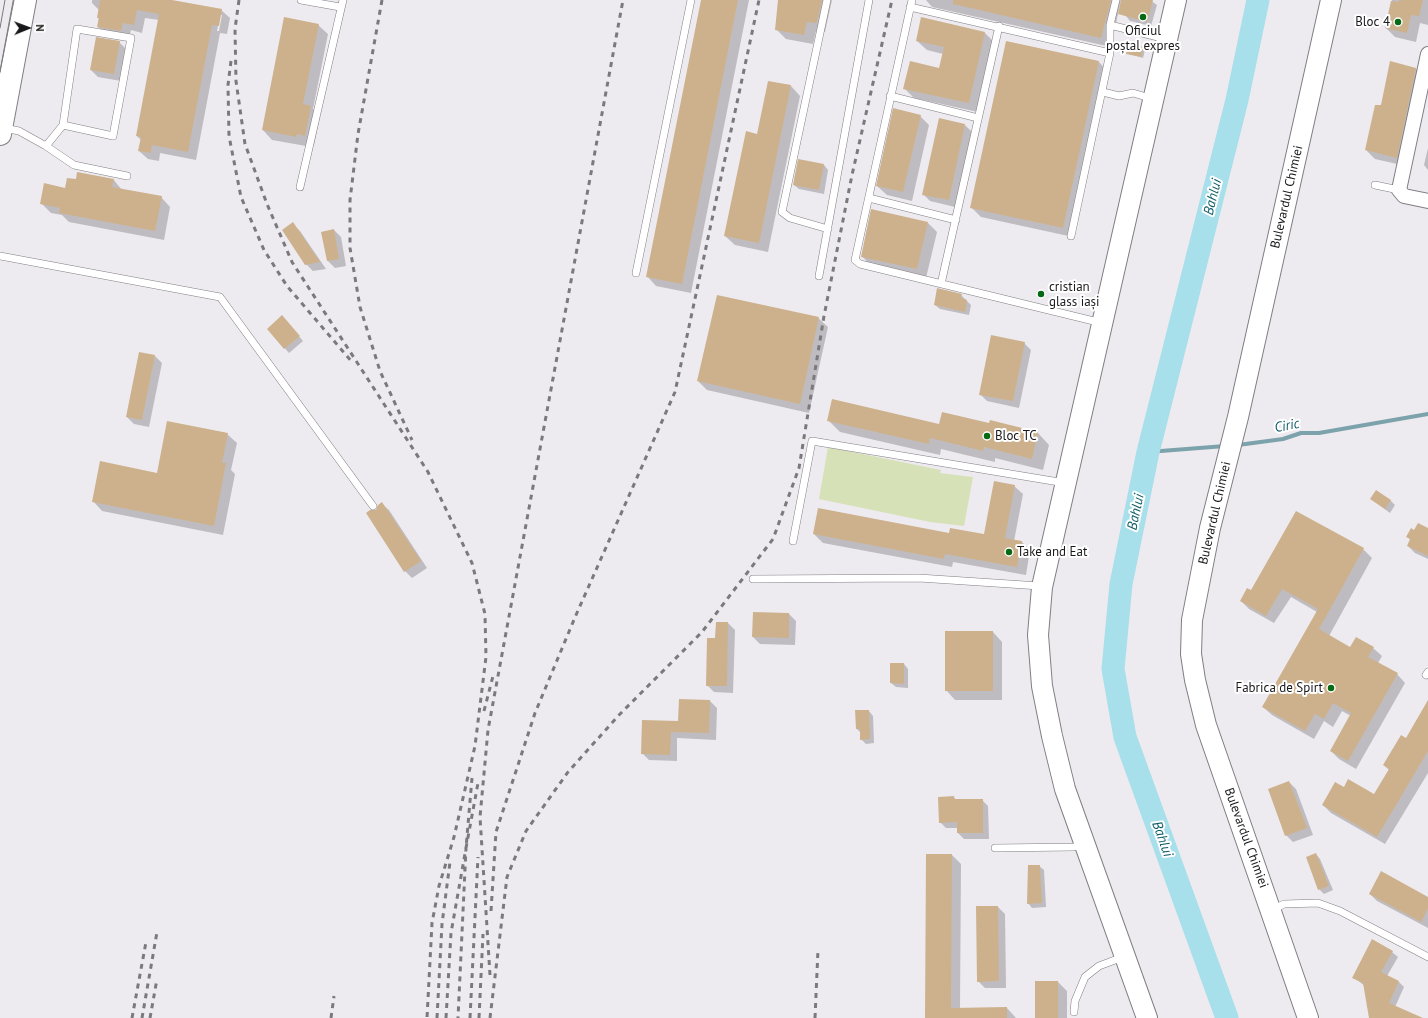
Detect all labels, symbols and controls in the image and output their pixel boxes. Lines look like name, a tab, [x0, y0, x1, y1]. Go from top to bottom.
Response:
north arrow	[8, 8, 48, 48]
marker: Oficiul poștal expres	[1138, 12, 1148, 22]
place label: Bloc 4	[1355, 14, 1390, 30]
marker: Bloc 4	[1393, 17, 1403, 27]
place label: Oficiul poștal expres	[1106, 23, 1180, 54]
text: N	[33, 24, 47, 32]
street label: Bulevardul Chimiei	[1268, 144, 1306, 250]
water label: Bahlui	[1200, 177, 1226, 217]
place label: cristian glass iași	[1049, 279, 1100, 310]
marker: cristian glass iași	[1036, 289, 1046, 299]
water label: Ciric	[1273, 415, 1301, 437]
place label: Bloc TC	[995, 428, 1037, 444]
marker: Bloc TC	[982, 431, 992, 441]
street label: Bulevardul Chimiei	[1196, 460, 1234, 566]
water label: Bahlui	[1124, 492, 1148, 532]
place label: Take and Eat	[1017, 544, 1087, 560]
marker: Take and Eat	[1004, 547, 1014, 557]
place label: Fabrica de Spirt	[1235, 680, 1323, 696]
marker: Fabrica de Spirt	[1326, 683, 1336, 693]
street label: Bulevardul Chimiei	[1221, 786, 1271, 890]
water label: Bahlui	[1148, 819, 1176, 859]

